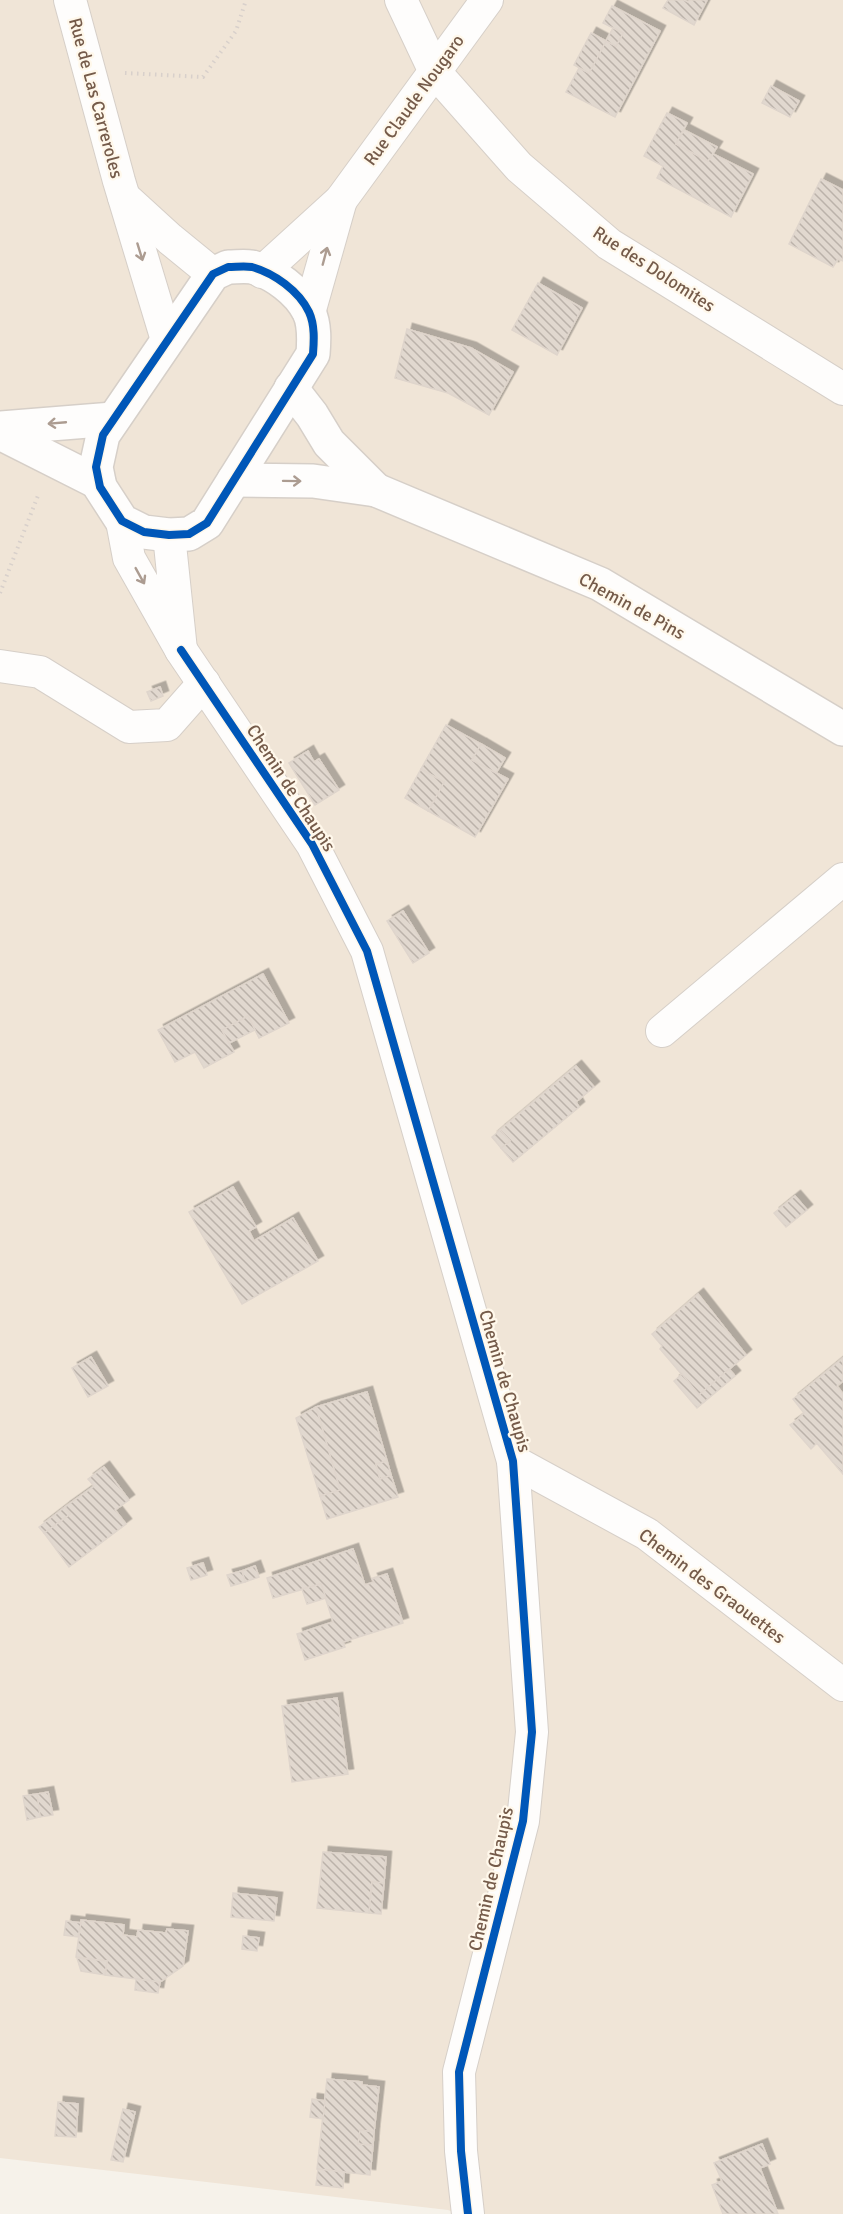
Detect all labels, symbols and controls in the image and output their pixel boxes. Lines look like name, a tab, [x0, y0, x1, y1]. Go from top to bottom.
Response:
street label: Rue de Las Carreroles	[64, 15, 128, 181]
street label: Rue Claude Nougaro	[359, 30, 469, 170]
street label: Rue des Dolomites	[589, 221, 719, 317]
one-way arrow	[136, 242, 147, 261]
one-way arrow	[319, 247, 331, 266]
one-way arrow	[47, 418, 67, 429]
one-way arrow	[282, 475, 302, 487]
one-way arrow	[134, 567, 146, 584]
street label: Chemin de Pins	[575, 568, 689, 644]
street label: Chemin de Chaupis	[242, 720, 340, 856]
street label: Chemin de Chaupis	[474, 1307, 536, 1455]
street label: Chemin des Graouettes	[634, 1524, 790, 1648]
street label: Chemin de Chaupis	[464, 1805, 518, 1953]

